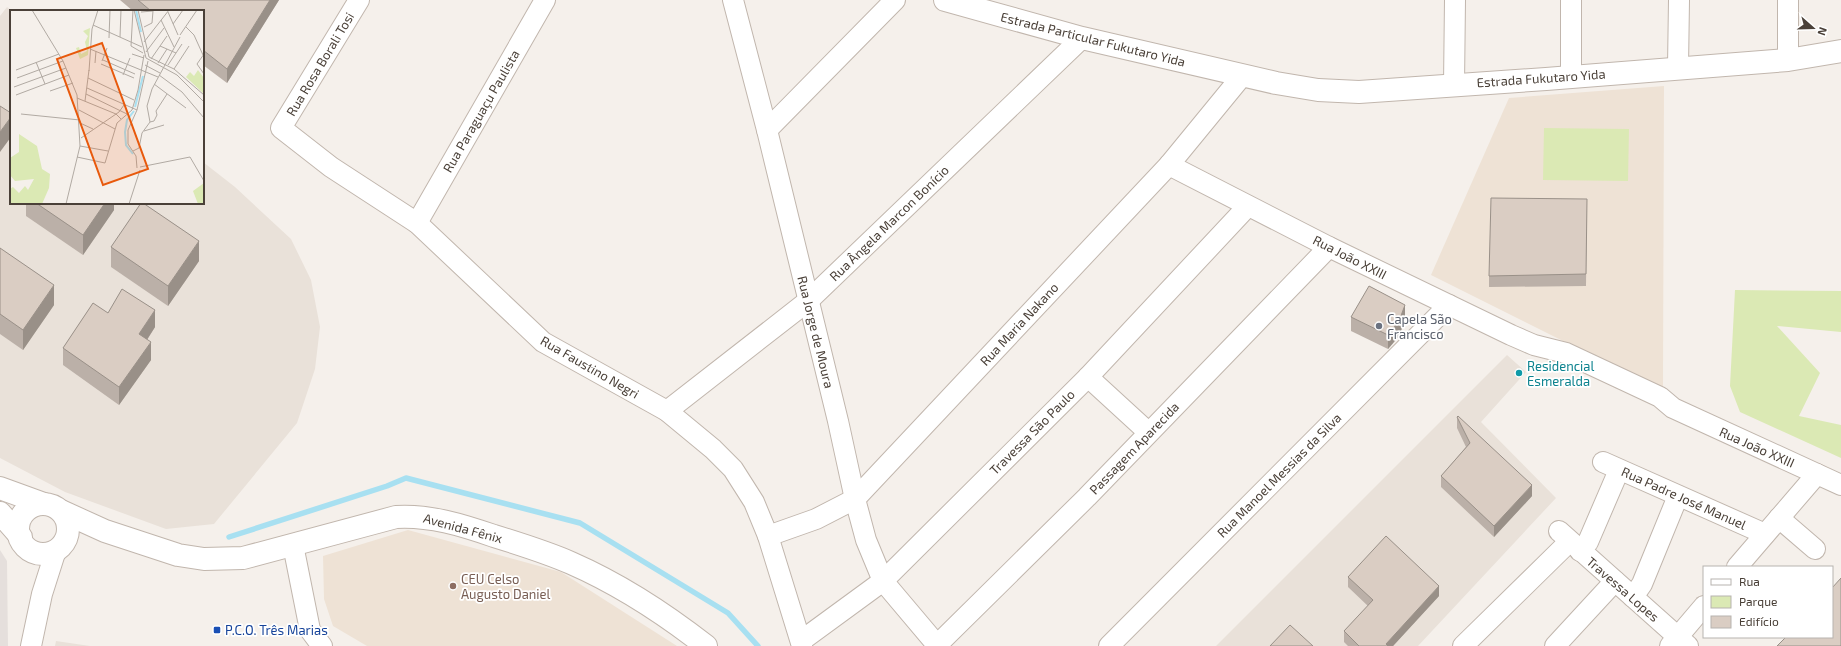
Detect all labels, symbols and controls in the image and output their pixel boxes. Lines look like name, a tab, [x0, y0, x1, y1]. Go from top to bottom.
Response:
street label: Estrada Particular Fukutaro Yida	[999, 8, 1187, 70]
north arrow	[1793, 8, 1833, 48]
street label: Rua Rosa Borali Tosi	[283, 9, 357, 119]
inset map	[10, 10, 204, 204]
text: N	[1815, 26, 1830, 38]
street label: Rua Paraguaçu Paulista	[439, 47, 524, 176]
street label: Estrada Fukutaro Yida	[1476, 66, 1606, 90]
street label: Rua Ângela Marcon Bonício	[826, 162, 952, 284]
street label: Rua João XXIII	[1310, 232, 1390, 282]
street label: Rua Jorge de Moura	[794, 274, 838, 390]
street label: Rua Maria Nakano	[976, 279, 1062, 369]
place label: Capela São Francisco	[1387, 311, 1452, 342]
marker: Capela São Francisco	[1374, 321, 1384, 331]
street label: Rua Faustino Negri	[538, 332, 642, 402]
place label: Residencial Esmeralda	[1527, 358, 1594, 389]
marker: Residencial Esmeralda	[1514, 368, 1524, 378]
street label: Travessa São Paulo	[986, 386, 1078, 478]
street label: Passagem Aparecida	[1086, 398, 1182, 498]
street label: Rua Manoel Messias da Silva	[1213, 409, 1345, 541]
street label: Rua João XXIII	[1717, 423, 1797, 471]
street label: Rua Padre José Manuel	[1619, 463, 1749, 533]
street label: Avenida Fênix	[422, 510, 504, 546]
street label: Travessa Lopes	[1583, 553, 1663, 625]
legend	[1703, 566, 1833, 638]
place label: CEU Celso Augusto Daniel	[461, 571, 551, 602]
text: Rua	[1739, 574, 1760, 588]
marker: CEU Celso Augusto Daniel	[448, 581, 458, 591]
text: Parque	[1739, 594, 1777, 608]
text: Edifício	[1739, 614, 1779, 628]
place label: P.C.O. Três Marias	[225, 622, 328, 638]
marker: P.C.O. Três Marias	[212, 625, 222, 635]

